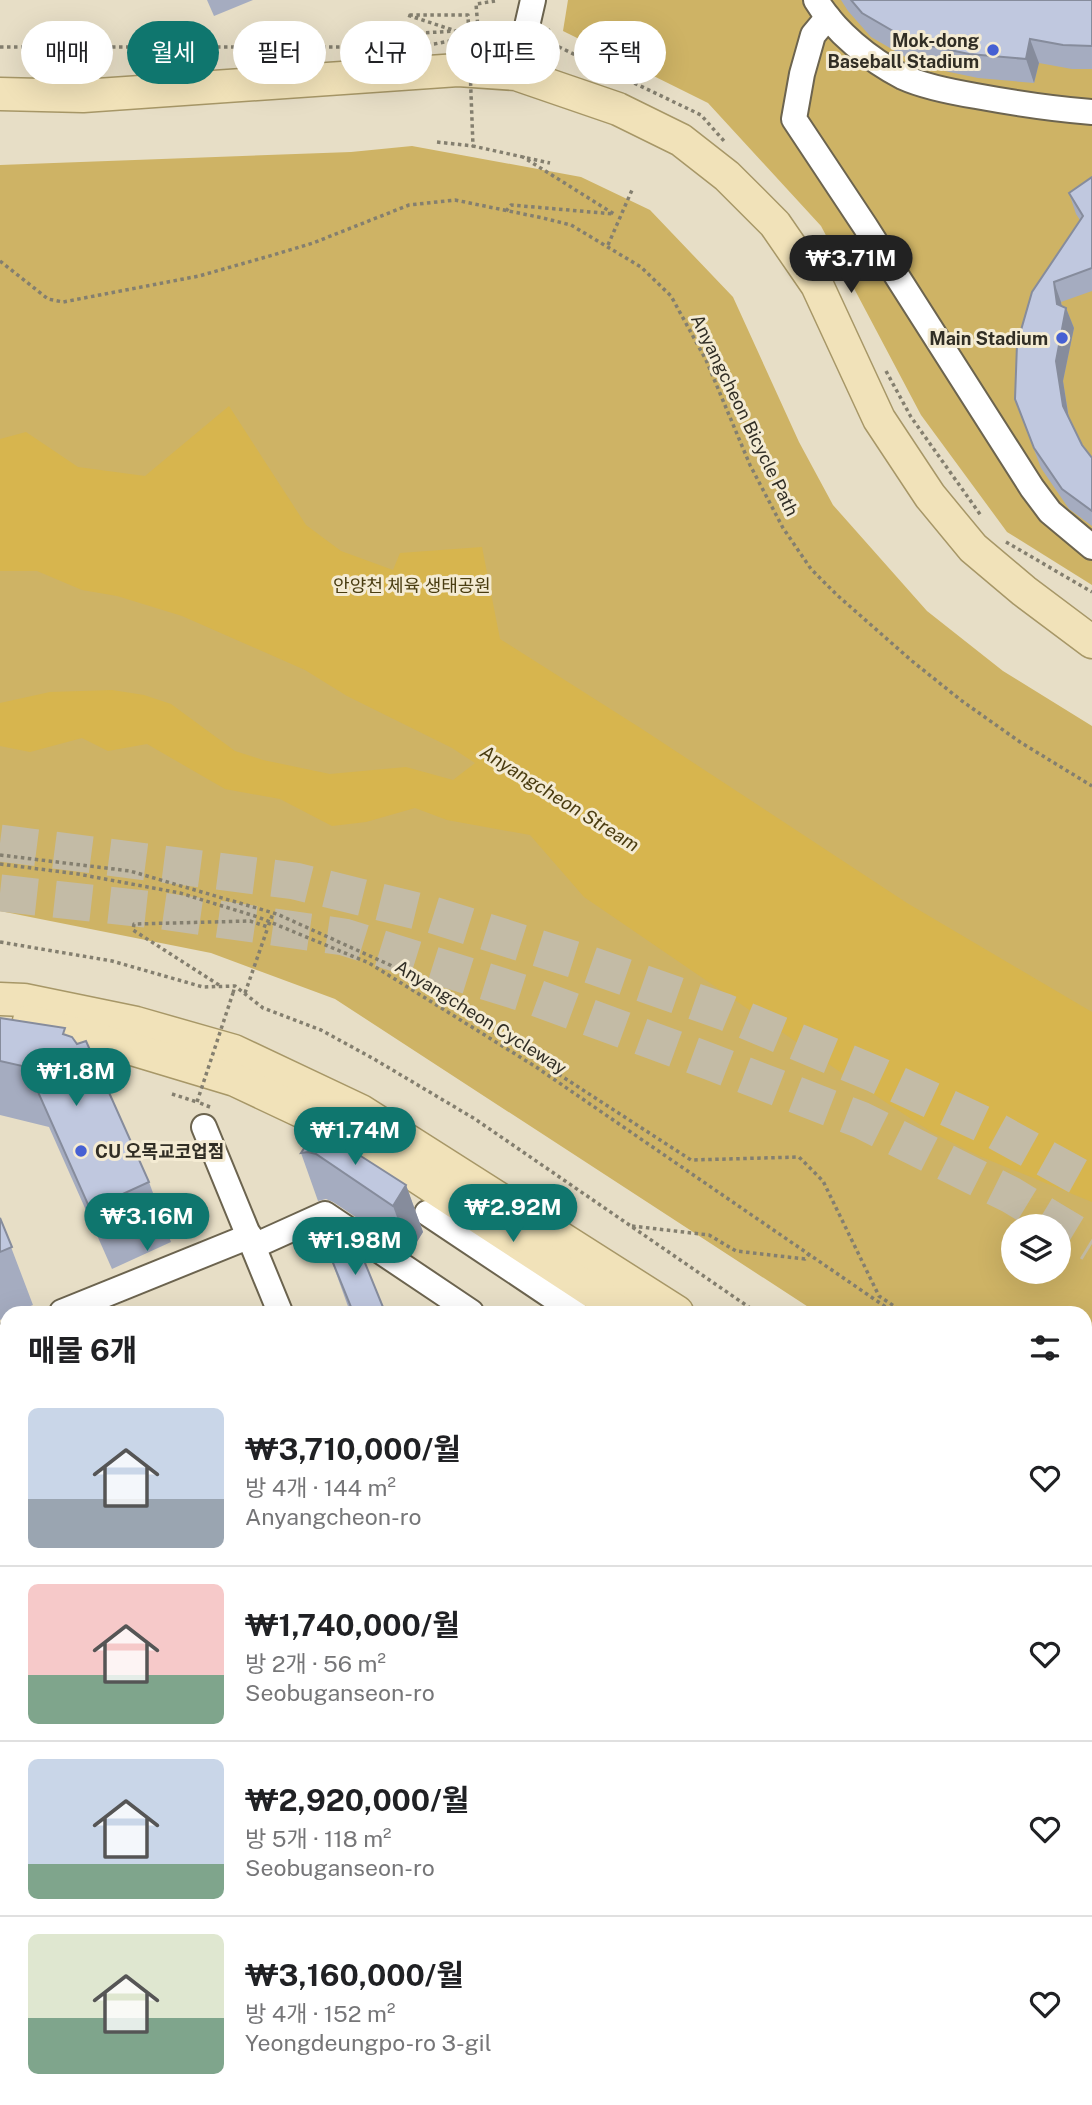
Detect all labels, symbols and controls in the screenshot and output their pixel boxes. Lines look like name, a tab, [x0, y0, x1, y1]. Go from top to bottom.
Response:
chip: 매매	[21, 21, 113, 84]
chip: 월세	[127, 21, 219, 84]
chip: 필터	[233, 21, 326, 84]
chip: 신규	[340, 21, 432, 84]
chip: 아파트	[446, 21, 560, 84]
chip: 주택	[574, 21, 666, 84]
place label: Mok-dong Baseball Stadium	[827, 30, 979, 72]
marker: Mok-dong Baseball Stadium	[985, 42, 1001, 58]
pin: ₩3.71M	[794, 236, 908, 295]
text: ₩3.71M	[806, 244, 896, 271]
street label: Anyangcheon Bicycle Path	[687, 311, 803, 519]
place label: Main Stadium	[929, 328, 1048, 349]
marker: Main Stadium	[1054, 330, 1070, 346]
park label: 안양천 체육 생태공원	[333, 575, 491, 596]
water label: Anyangcheon Stream	[477, 740, 643, 856]
street label: Anyangcheon Cycleway	[391, 956, 571, 1079]
pin: ₩1.8M	[27, 1048, 125, 1108]
text: ₩1.8M	[37, 1057, 115, 1084]
pin: ₩1.74M	[298, 1108, 412, 1167]
text: ₩1.74M	[310, 1116, 400, 1143]
place label: CU 오목교코업점	[95, 1141, 224, 1162]
marker: CU 오목교코업점	[73, 1143, 89, 1159]
pin: ₩2.92M	[456, 1184, 570, 1244]
text: ₩2.92M	[464, 1193, 562, 1220]
pin: ₩3.16M	[90, 1194, 204, 1253]
text: ₩3.16M	[100, 1202, 194, 1229]
map controls	[1001, 1214, 1071, 1284]
button: layers	[1001, 1214, 1071, 1284]
pin: ₩1.98M	[298, 1218, 412, 1277]
text: ₩1.98M	[308, 1226, 402, 1253]
icon: filters	[1026, 1329, 1064, 1367]
text: 매물 6개	[28, 1332, 137, 1368]
text: ₩3,710,000/월	[245, 1431, 461, 1467]
icon: home	[84, 1436, 168, 1520]
icon: heart	[1026, 1459, 1064, 1497]
text: 방 4개 · 144 m²	[245, 1474, 396, 1501]
text: Anyangcheon-ro	[245, 1503, 422, 1530]
text: ₩1,740,000/월	[245, 1607, 460, 1643]
icon: home	[84, 1612, 168, 1696]
icon: heart	[1026, 1635, 1064, 1673]
text: 방 2개 · 56 m²	[245, 1650, 386, 1677]
text: Seobuganseon-ro	[245, 1679, 435, 1706]
text: ₩2,920,000/월	[245, 1782, 469, 1818]
icon: home	[84, 1787, 168, 1871]
icon: heart	[1026, 1810, 1064, 1848]
text: 방 5개 · 118 m²	[245, 1825, 392, 1852]
text: Seobuganseon-ro	[245, 1854, 435, 1881]
text: ₩3,160,000/월	[245, 1957, 464, 1993]
icon: home	[84, 1962, 168, 2046]
icon: heart	[1026, 1985, 1064, 2023]
text: 방 4개 · 152 m²	[245, 2000, 395, 2027]
text: Yeongdeungpo-ro 3-gil	[245, 2029, 492, 2056]

